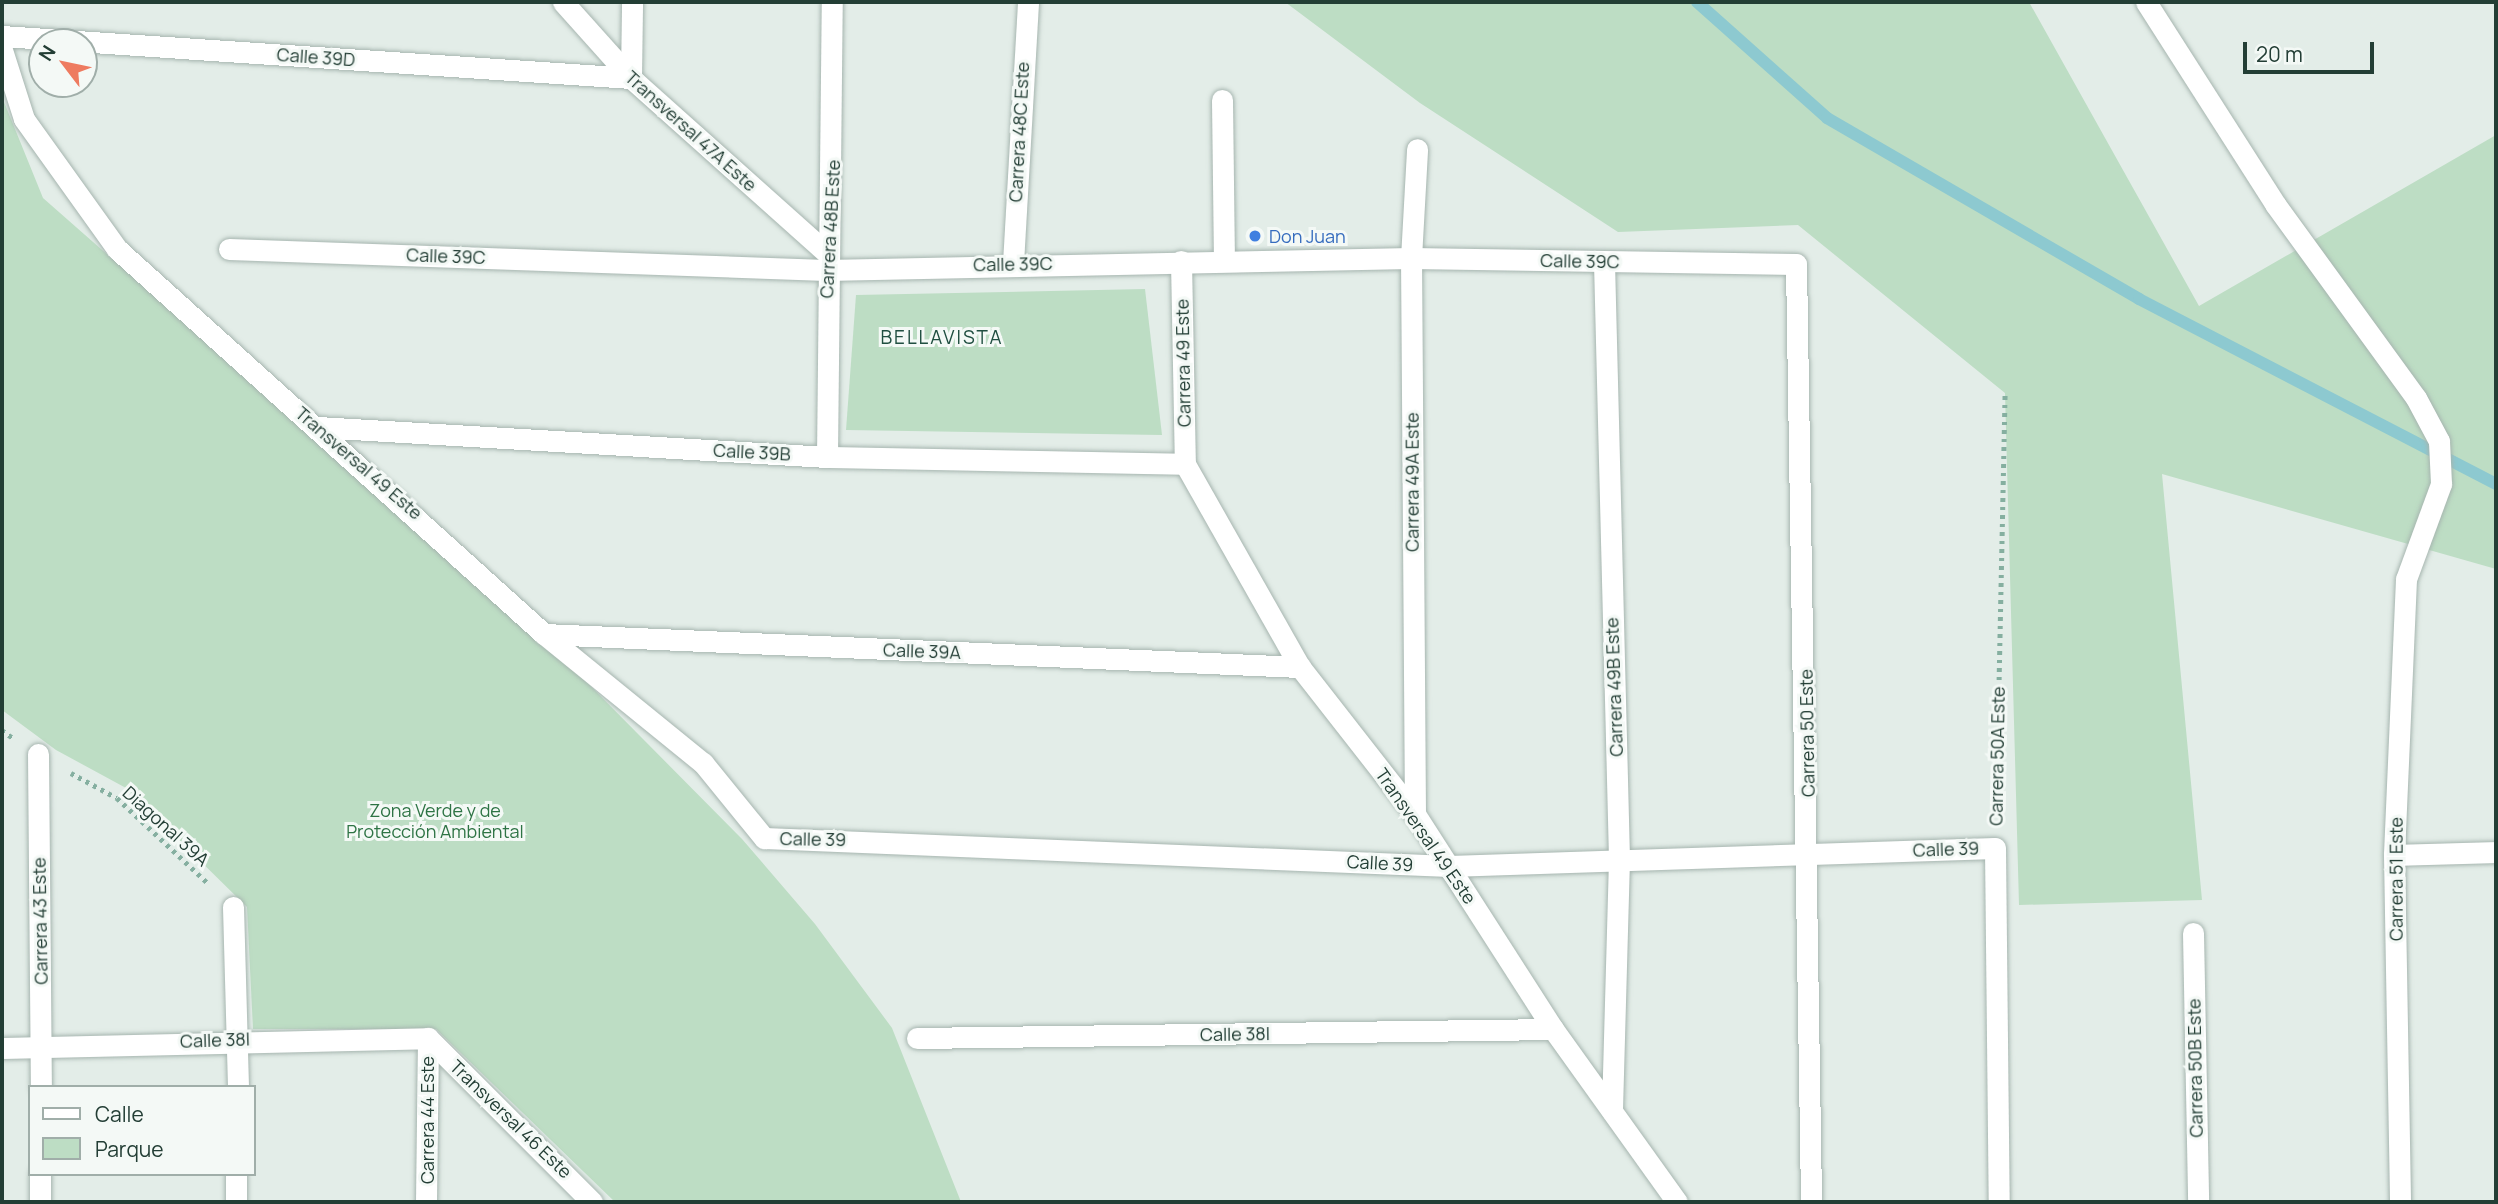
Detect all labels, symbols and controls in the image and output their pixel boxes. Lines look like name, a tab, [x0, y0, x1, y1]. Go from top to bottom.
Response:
north arrow	[28, 28, 98, 98]
scale bar	[2246, 28, 2377, 72]
text: N	[32, 40, 62, 66]
text: 20 m	[2256, 40, 2303, 68]
street label: Calle 39D	[276, 43, 356, 71]
street label: Carrera 48C Este	[1005, 61, 1033, 203]
street label: Transversal 47A Este	[621, 66, 761, 196]
street label: Carrera 48B Este	[816, 159, 844, 299]
place label: Don Juan	[1269, 225, 1346, 247]
marker: Don Juan	[1247, 228, 1263, 244]
street label: Calle 39C	[406, 244, 486, 268]
street label: Calle 39C	[1540, 250, 1620, 272]
street label: Calle 39C	[973, 253, 1053, 275]
street label: Carrera 49 Este	[1171, 299, 1195, 427]
district label: BELLAVISTA	[882, 327, 1002, 349]
street label: Transversal 49 Este	[291, 402, 427, 524]
street label: Carrera 49A Este	[1401, 412, 1423, 552]
street label: Calle 39B	[713, 439, 791, 465]
street label: Carrera 49B Este	[1601, 617, 1627, 757]
street label: Calle 39A	[883, 639, 961, 663]
street label: Carrera 50 Este	[1795, 669, 1819, 797]
street label: Carrera 50A Este	[1985, 686, 2009, 826]
street label: Transversal 49 Este	[1371, 764, 1481, 908]
street label: Diagonal 39A	[118, 782, 214, 870]
park label: Zona Verde y de Protección Ambiental	[346, 800, 524, 842]
street label: Carrera 51 Este	[2385, 817, 2407, 941]
street label: Calle 39	[780, 828, 846, 850]
street label: Calle 39	[1912, 837, 1980, 861]
street label: Calle 39	[1346, 850, 1414, 876]
street label: Carrera 43 Este	[28, 857, 52, 985]
street label: Carrera 50B Este	[2183, 998, 2207, 1138]
street label: Calle 38I	[1200, 1023, 1270, 1045]
street label: Calle 38I	[180, 1028, 250, 1052]
street label: Transversal 46 Este	[446, 1055, 576, 1183]
street label: Carrera 44 Este	[416, 1056, 438, 1184]
legend	[28, 1085, 256, 1176]
text: Calle	[95, 1100, 144, 1128]
text: Parque	[95, 1135, 164, 1163]

